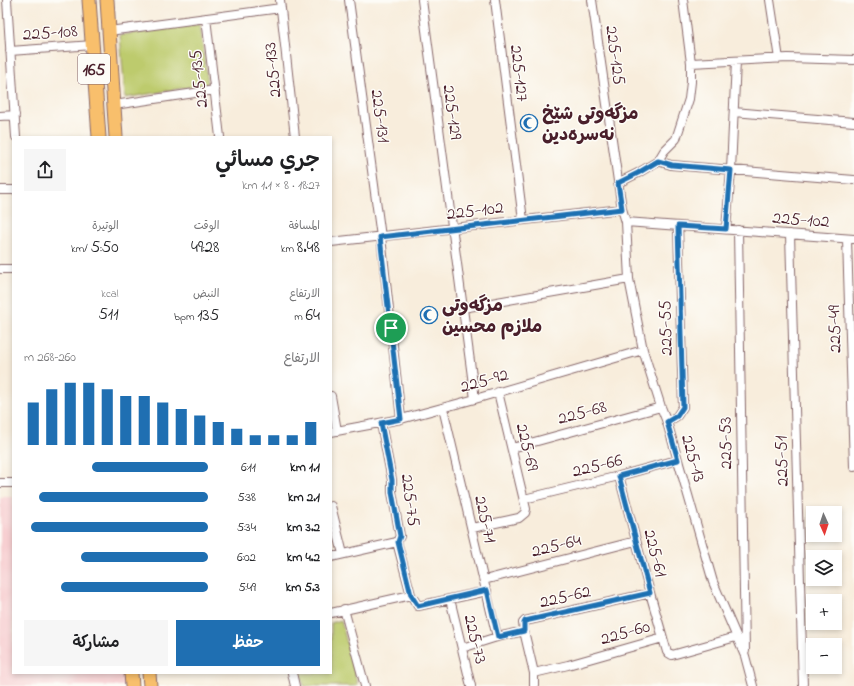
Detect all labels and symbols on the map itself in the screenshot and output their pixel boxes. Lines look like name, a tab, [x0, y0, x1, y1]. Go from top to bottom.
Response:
street label: 225-108	[22, 19, 79, 49]
street label: 225-125	[597, 24, 631, 87]
street label: 225-133	[258, 41, 290, 99]
street label: 225-127	[502, 43, 534, 104]
street label: 225-135	[184, 48, 216, 109]
road number: 165	[78, 54, 110, 84]
street label: 225-129	[434, 83, 468, 142]
street label: 225-131	[362, 88, 396, 145]
place label: مزگه‌وتی شێخ نه‌سرەدین	[542, 102, 639, 149]
mosque icon: مزگه‌وتی شێخ نه‌سرەدین	[519, 113, 539, 133]
street label: 225-102	[445, 196, 505, 228]
street label: 225-102	[771, 206, 830, 236]
place label: مزگه‌وتی ملازم محسین	[442, 294, 542, 341]
street label: 225-55	[653, 300, 681, 356]
street label: 225-49	[822, 304, 850, 353]
mosque icon: مزگه‌وتی ملازم محسین	[419, 305, 439, 325]
pin	[374, 311, 408, 345]
street label: 225-92	[457, 363, 512, 401]
street label: 225-68	[555, 395, 610, 433]
street label: 225-53	[714, 416, 740, 470]
street label: 225-69	[508, 421, 545, 475]
street label: 225-13	[673, 432, 711, 485]
street label: 225-51	[769, 435, 797, 487]
street label: 225-66	[570, 448, 625, 486]
street label: 225-75	[392, 472, 426, 528]
street label: 225-71	[466, 493, 502, 546]
north arrow	[806, 506, 842, 542]
street label: 225-61	[635, 527, 673, 581]
street label: 225-64	[529, 528, 585, 566]
street label: 225-62	[537, 579, 594, 616]
street label: 225-73	[455, 612, 493, 667]
street label: 225-60	[598, 614, 654, 653]

